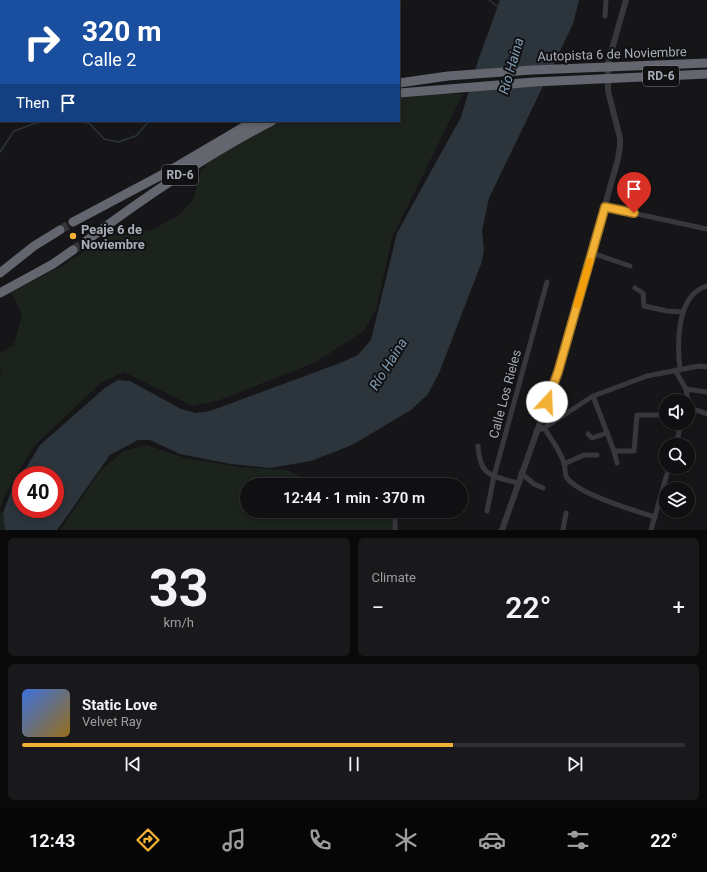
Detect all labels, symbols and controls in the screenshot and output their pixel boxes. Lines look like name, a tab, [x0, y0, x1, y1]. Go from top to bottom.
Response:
text: 320 m	[82, 15, 161, 48]
icon: right	[16, 16, 68, 68]
water label: Río Haina	[495, 36, 527, 96]
street label: Autopista 6 de Noviembre	[537, 44, 687, 64]
text: Calle 2	[82, 49, 136, 70]
road number: RD-6	[643, 66, 679, 86]
icon: arrive	[57, 92, 79, 114]
text: Then	[16, 94, 49, 112]
road number: RD-6	[162, 165, 198, 185]
pin	[617, 172, 651, 213]
icon: arrive	[623, 178, 645, 200]
place label: Peaje 6 de Noviembre	[81, 222, 145, 252]
marker: Peaje 6 de Noviembre	[68, 231, 78, 241]
water label: Río Haina	[366, 335, 410, 393]
street label: Calle Los Rieles	[486, 348, 524, 440]
position arrow	[526, 381, 568, 423]
map controls	[659, 394, 695, 518]
button: sound	[659, 394, 695, 430]
button: search	[659, 438, 695, 474]
speed limit sign: 40	[12, 466, 64, 518]
button: layers	[659, 482, 695, 518]
text: 12:44 · 1 min · 370 m	[283, 489, 425, 507]
text: 33	[149, 558, 209, 619]
text: Climate	[372, 570, 416, 585]
text: 22°	[505, 590, 551, 625]
text: −	[372, 595, 384, 620]
text: +	[673, 595, 685, 620]
text: km/h	[163, 615, 194, 630]
text: Static Love	[82, 696, 157, 714]
text: Velvet Ray	[82, 714, 142, 729]
icon: previous	[122, 753, 144, 775]
icon: pause	[343, 753, 365, 775]
icon: next	[564, 753, 586, 775]
icon: directions	[134, 826, 162, 854]
icon: music	[220, 826, 248, 854]
icon: phone	[306, 826, 334, 854]
icon: climate	[392, 826, 420, 854]
icon: car	[478, 826, 506, 854]
icon: filters	[564, 826, 592, 854]
text: 12:43	[29, 830, 75, 851]
text: 22°	[650, 830, 678, 851]

